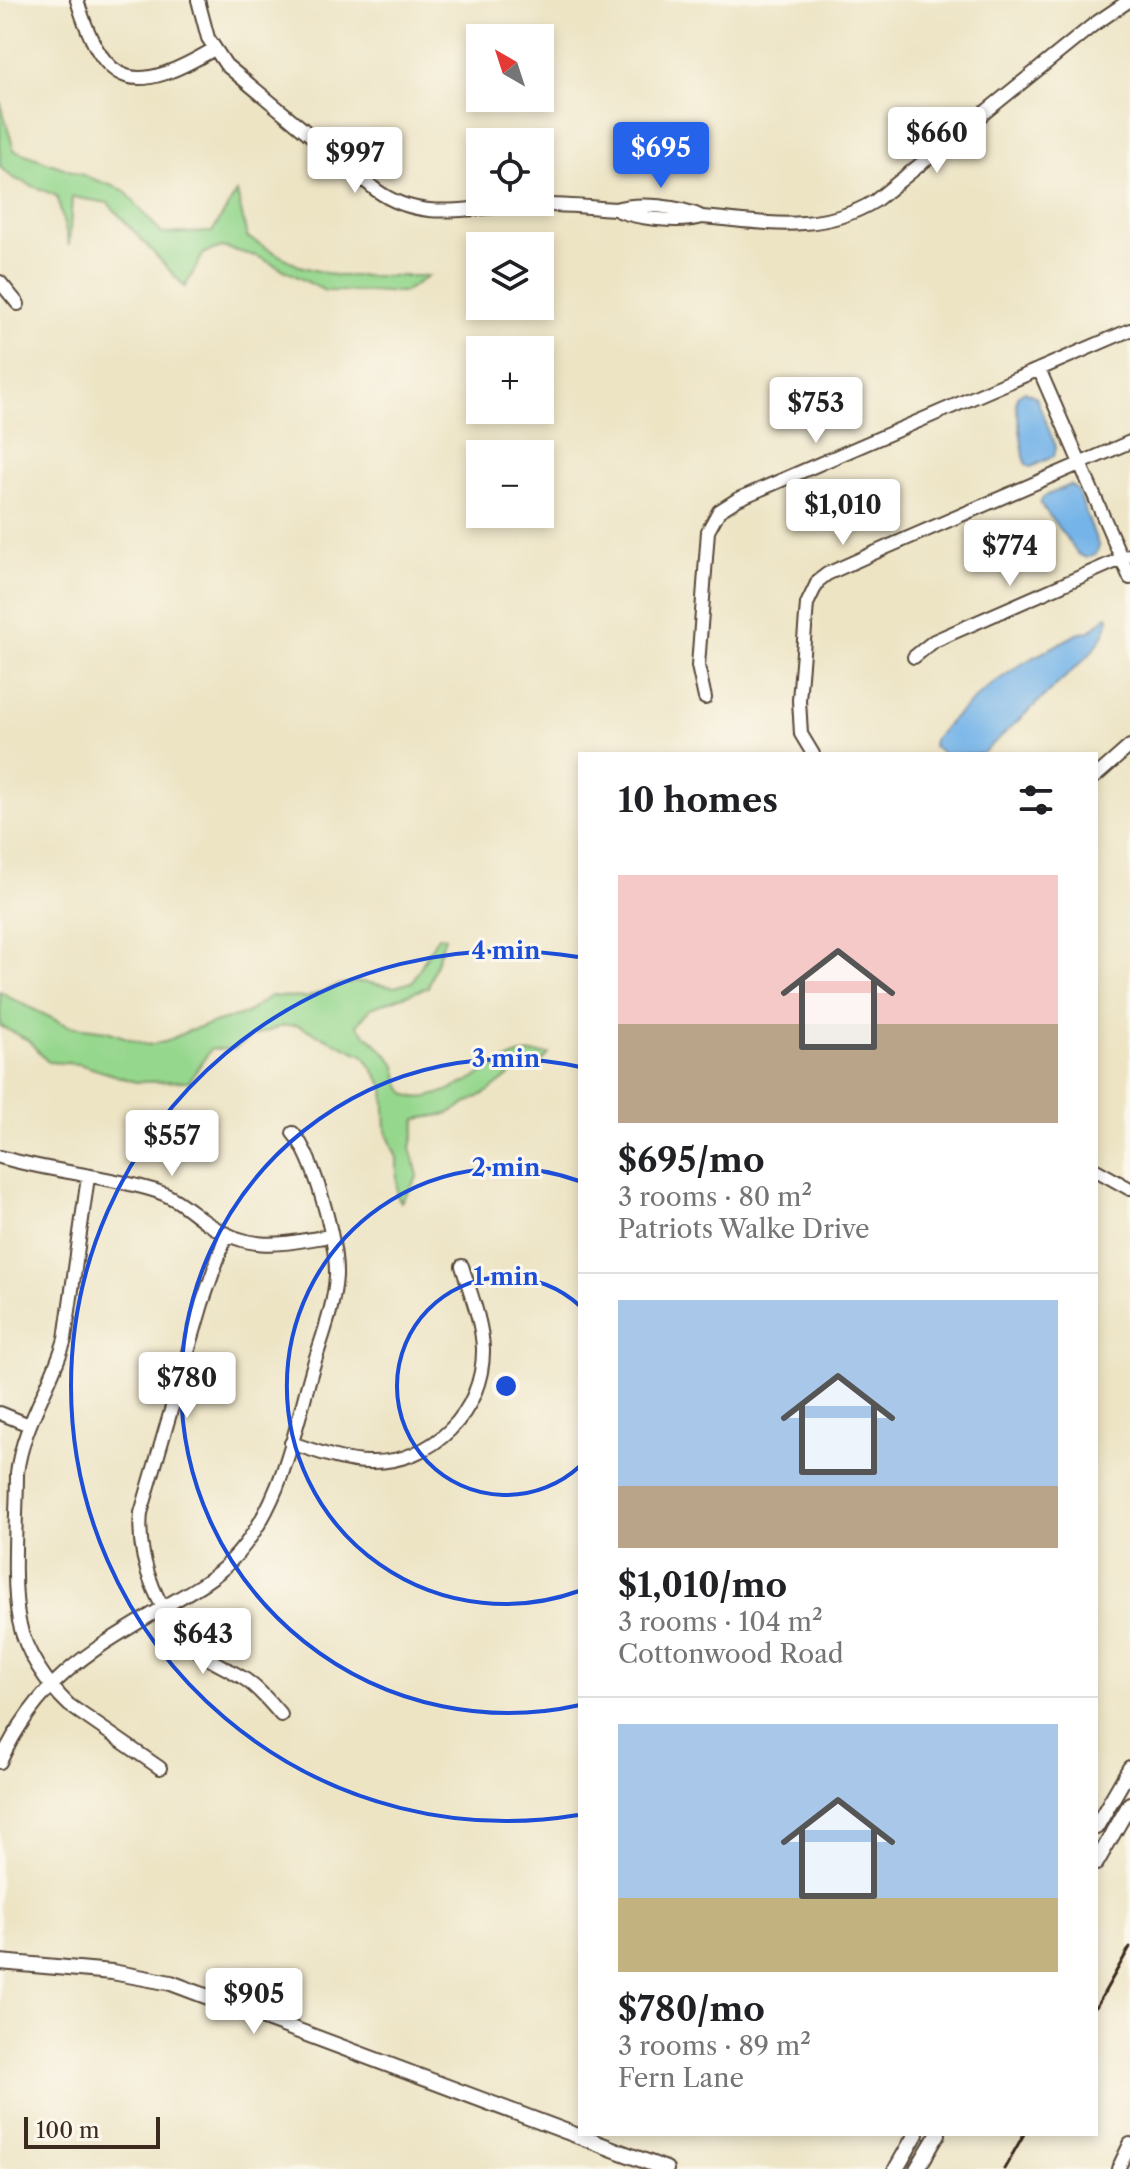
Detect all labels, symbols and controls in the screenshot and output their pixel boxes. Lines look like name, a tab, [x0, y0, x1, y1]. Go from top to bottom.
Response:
north arrow	[466, 24, 554, 112]
map controls	[466, 24, 554, 528]
pin: $660	[890, 107, 984, 175]
text: $660	[906, 117, 968, 149]
pin: $695	[614, 122, 708, 190]
pin: $997	[308, 127, 402, 195]
button: locate	[466, 128, 554, 216]
text: $695	[631, 132, 691, 164]
text: $997	[325, 137, 385, 169]
button: layers	[466, 232, 554, 320]
button: +	[466, 336, 554, 424]
pin: $753	[769, 377, 863, 445]
text: $753	[788, 387, 844, 419]
button: −	[466, 440, 554, 528]
pin: $1,010	[778, 479, 908, 547]
text: $1,010	[804, 489, 882, 521]
pin: $774	[963, 520, 1057, 588]
text: $774	[982, 530, 1038, 562]
icon: filters	[1014, 778, 1058, 822]
text: 10 homes	[618, 779, 778, 821]
icon: home	[766, 927, 910, 1071]
text: 4 min	[471, 936, 541, 965]
text: 3 min	[472, 1044, 541, 1073]
pin: $557	[125, 1110, 219, 1178]
text: $557	[144, 1120, 200, 1152]
text: $695/mo	[618, 1139, 765, 1181]
text: 2 min	[471, 1153, 541, 1182]
text: 3 rooms · 80 m²	[618, 1181, 812, 1213]
text: Patriots Walke Drive	[618, 1213, 870, 1245]
text: 1 min	[473, 1262, 539, 1291]
pin: $780	[140, 1352, 234, 1420]
icon: home	[766, 1352, 910, 1496]
text: $780	[157, 1362, 217, 1394]
centre of rings	[492, 1372, 520, 1400]
text: $1,010/mo	[618, 1564, 787, 1606]
text: 3 rooms · 104 m²	[618, 1606, 823, 1638]
pin: $643	[156, 1608, 250, 1676]
text: $643	[173, 1618, 233, 1650]
text: Cottonwood Road	[618, 1638, 844, 1670]
icon: home	[766, 1776, 910, 1920]
pin: $905	[207, 1968, 301, 2036]
text: $905	[224, 1978, 284, 2010]
text: $780/mo	[618, 1988, 765, 2030]
text: 3 rooms · 89 m²	[618, 2030, 811, 2062]
text: Fern Lane	[618, 2062, 744, 2094]
scale bar	[24, 2113, 160, 2149]
text: 100 m	[36, 2117, 99, 2144]

